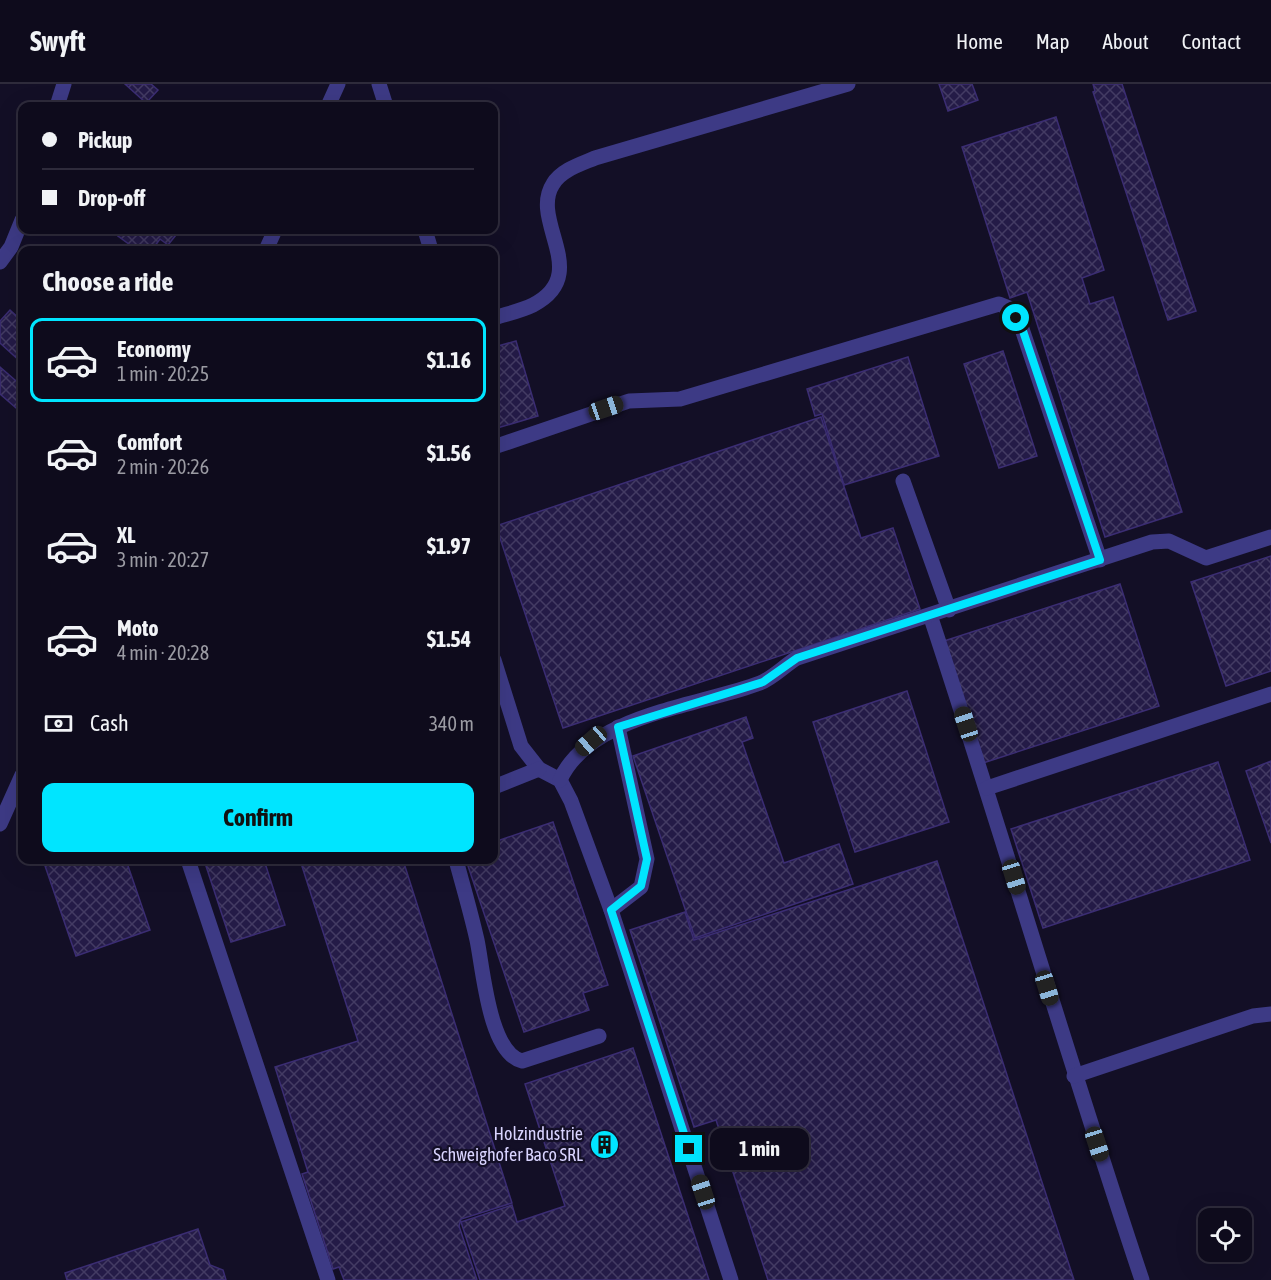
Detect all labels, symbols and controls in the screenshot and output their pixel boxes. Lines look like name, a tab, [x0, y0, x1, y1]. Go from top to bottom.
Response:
text: Swyft	[30, 25, 86, 57]
text: Home	[956, 29, 1003, 53]
text: Map	[1036, 29, 1070, 53]
text: About	[1103, 29, 1149, 53]
text: Contact	[1182, 29, 1241, 53]
text: Pickup	[78, 127, 133, 153]
text: Drop-off	[78, 185, 145, 211]
text: Choose a ride	[42, 266, 174, 297]
route start	[1002, 304, 1029, 331]
icon: car	[45, 333, 99, 387]
text: Economy	[117, 336, 191, 362]
text: $1.16	[427, 347, 471, 373]
text: 1 min · 20:25	[117, 362, 209, 385]
car	[586, 394, 626, 422]
icon: car	[45, 426, 99, 480]
text: Comfort	[117, 429, 182, 455]
text: $1.56	[427, 440, 471, 466]
text: 2 min · 20:26	[117, 455, 209, 478]
icon: car	[45, 519, 99, 573]
text: XL	[117, 522, 135, 548]
text: $1.97	[427, 533, 471, 559]
text: 3 min · 20:27	[117, 548, 209, 571]
icon: car	[45, 612, 99, 666]
text: Moto	[117, 615, 159, 641]
text: $1.54	[427, 626, 471, 652]
text: 4 min · 20:28	[117, 641, 209, 664]
car	[952, 704, 980, 744]
icon: cash	[42, 707, 75, 740]
text: Cash	[90, 710, 129, 736]
text: 340 m	[429, 712, 474, 735]
car	[572, 722, 610, 760]
button: Confirm	[42, 783, 474, 852]
car	[1000, 857, 1028, 897]
car	[1033, 968, 1061, 1008]
place label: Holzindustrie Schweighofer Baco SRL	[433, 1123, 583, 1165]
car	[1083, 1124, 1111, 1164]
building icon: Holzindustrie Schweighofer Baco SRL	[588, 1128, 620, 1160]
callout: 1 min	[710, 1128, 809, 1170]
route end	[675, 1135, 702, 1162]
text: 1 min	[739, 1137, 780, 1160]
car	[689, 1172, 717, 1212]
map controls	[1198, 1208, 1252, 1262]
button: locate	[1198, 1208, 1252, 1262]

